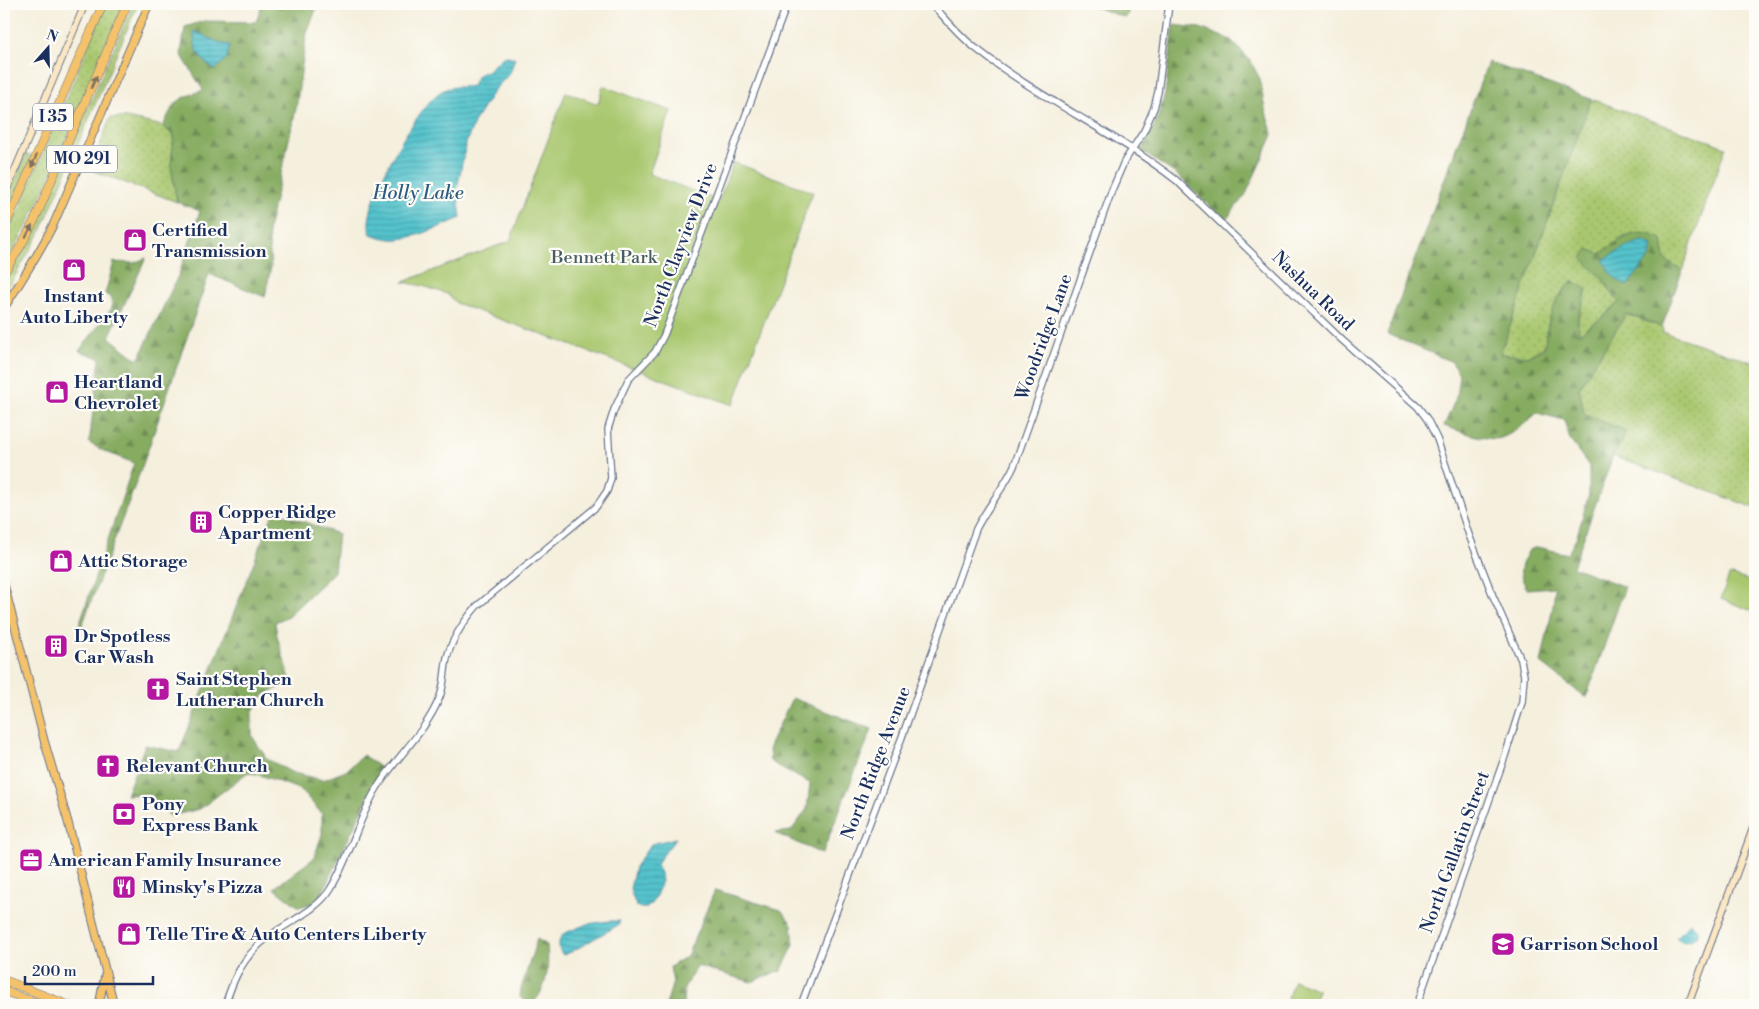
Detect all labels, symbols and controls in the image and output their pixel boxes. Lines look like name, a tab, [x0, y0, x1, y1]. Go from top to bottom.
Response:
north arrow	[22, 22, 72, 72]
text: N	[44, 26, 60, 47]
one-way arrow	[90, 75, 98, 89]
road number: I 35	[33, 104, 73, 130]
road number: MO 291	[47, 146, 117, 172]
one-way arrow	[30, 154, 38, 168]
street label: North Clayview Drive	[639, 160, 723, 330]
water label: Holly Lake	[372, 181, 464, 205]
place label: Certified Transmission	[152, 219, 267, 263]
one-way arrow	[25, 223, 33, 238]
shop icon: Certified Transmission	[122, 227, 148, 253]
park label: Bennett Park	[550, 246, 659, 269]
street label: Nashua Road	[1267, 246, 1360, 336]
shop icon: Instant Auto Liberty	[61, 257, 87, 283]
street label: Woodridge Lane	[1010, 271, 1077, 404]
place label: Instant Auto Liberty	[19, 285, 129, 329]
place label: Heartland Chevrolet	[74, 371, 163, 415]
shop icon: Heartland Chevrolet	[44, 379, 70, 405]
place label: Copper Ridge Apartment	[217, 501, 337, 545]
building icon: Copper Ridge Apartment	[188, 509, 214, 535]
shop icon: Attic Storage	[48, 548, 74, 574]
place label: Attic Storage	[77, 550, 188, 573]
place label: Dr Spotless Car Wash	[74, 625, 171, 669]
building icon: Dr Spotless Car Wash	[43, 633, 69, 659]
place label: Saint Stephen Lutheran Church	[176, 668, 324, 712]
church icon: Saint Stephen Lutheran Church	[145, 676, 171, 702]
street label: North Ridge Avenue	[836, 683, 916, 843]
church icon: Relevant Church	[95, 753, 121, 779]
place label: Relevant Church	[126, 755, 268, 778]
street label: North Gallatin Street	[1415, 767, 1495, 936]
place label: Pony Express Bank	[142, 793, 260, 837]
bank icon: Pony Express Bank	[111, 801, 137, 827]
office icon: American Family Insurance	[18, 847, 44, 873]
place label: American Family Insurance	[47, 849, 282, 872]
restaurant icon: Minsky's Pizza	[111, 874, 137, 900]
place label: Minsky's Pizza	[142, 876, 263, 899]
shop icon: Telle Tire & Auto Centers Liberty	[116, 921, 142, 947]
place label: Telle Tire & Auto Centers Liberty	[146, 923, 428, 946]
school or university icon: Garrison School	[1490, 931, 1516, 957]
place label: Garrison School	[1520, 933, 1659, 956]
scale bar	[25, 954, 152, 986]
text: 200 m	[32, 962, 77, 981]

